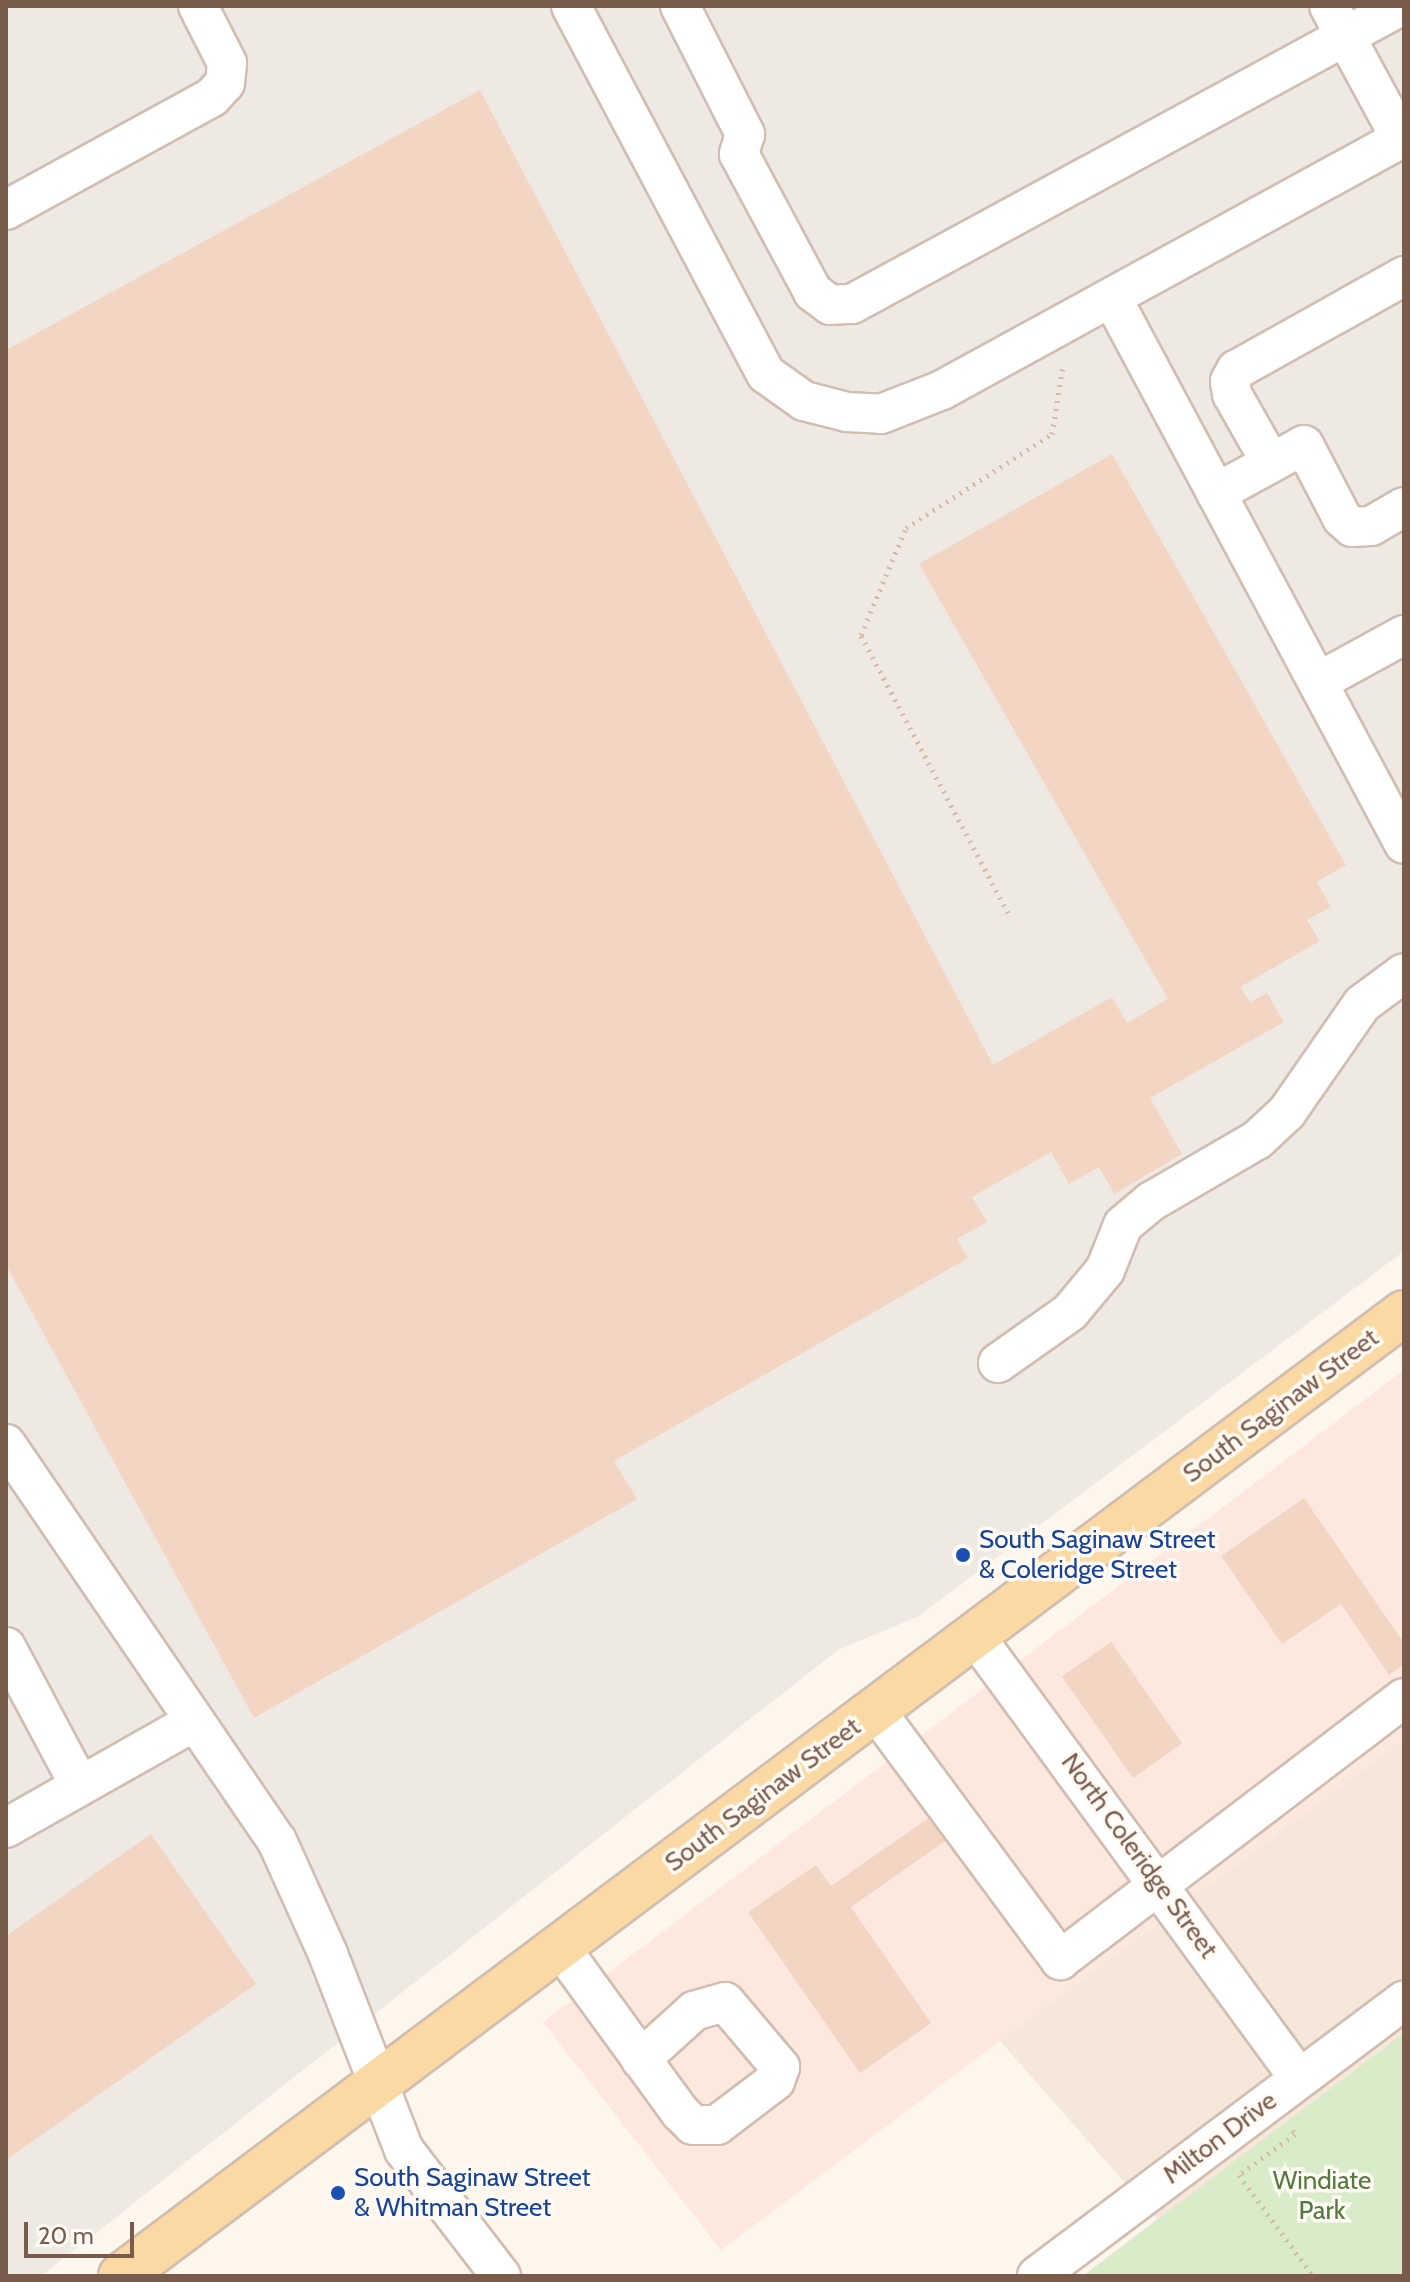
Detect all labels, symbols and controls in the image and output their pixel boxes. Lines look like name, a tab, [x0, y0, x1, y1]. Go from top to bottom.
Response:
street label: South Saginaw Street	[1177, 1322, 1385, 1490]
place label: South Saginaw Street & Coleridge Street	[979, 1524, 1216, 1586]
marker: South Saginaw Street & Coleridge Street	[954, 1546, 972, 1564]
street label: South Saginaw Street	[659, 1711, 867, 1879]
street label: North Coleridge Street	[1054, 1748, 1224, 1964]
street label: Milton Drive	[1157, 2085, 1283, 2191]
place label: South Saginaw Street & Whitman Street	[354, 2162, 591, 2224]
park label: Windiate Park	[1273, 2165, 1371, 2226]
marker: South Saginaw Street & Whitman Street	[329, 2184, 347, 2202]
scale bar	[28, 2206, 138, 2256]
text: 20 m	[38, 2221, 94, 2250]

